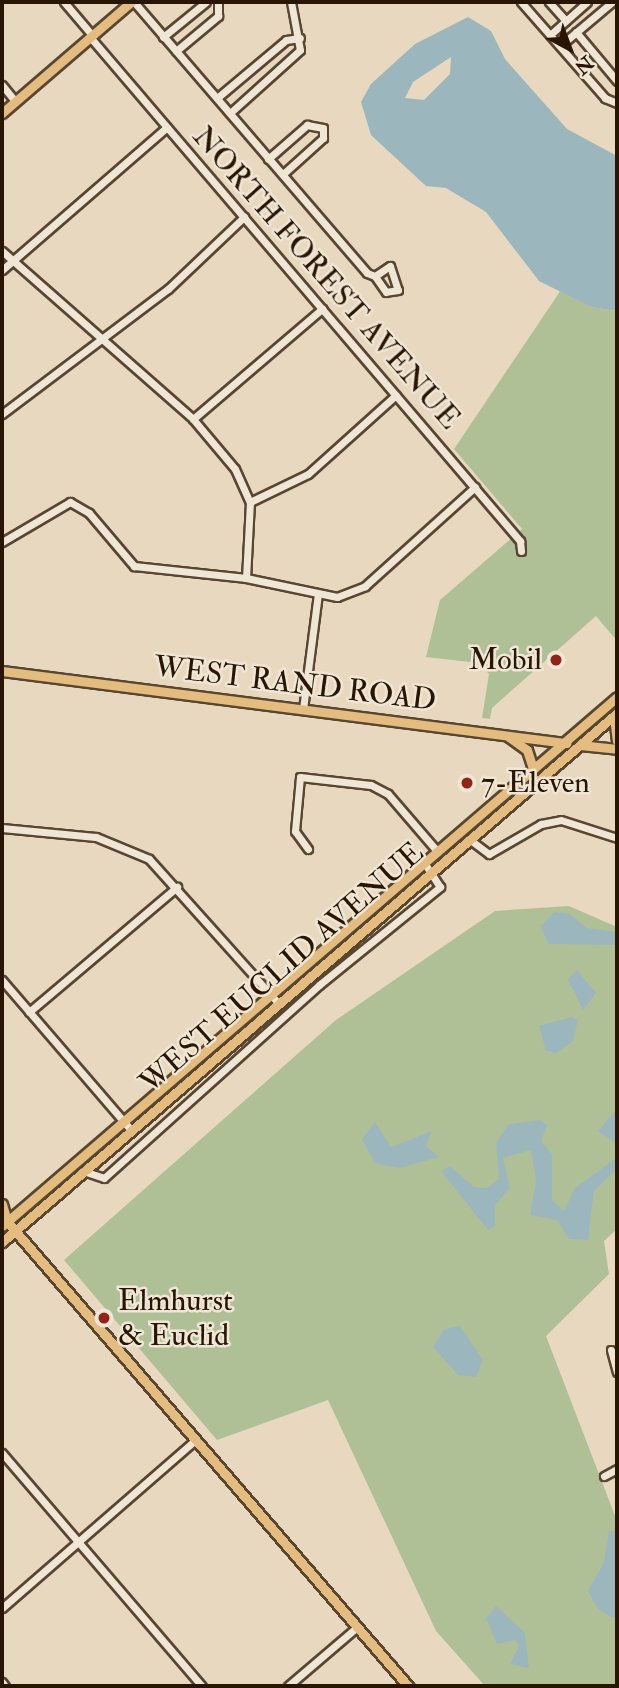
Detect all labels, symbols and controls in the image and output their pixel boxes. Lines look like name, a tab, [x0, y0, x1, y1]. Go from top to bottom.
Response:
north arrow	[535, 14, 605, 84]
text: N	[569, 50, 598, 79]
street label: NORTH FOREST AVENUE	[185, 119, 467, 437]
place label: Mobil	[469, 642, 542, 678]
street label: WEST RAND ROAD	[152, 649, 438, 719]
marker: Mobil	[548, 652, 564, 668]
place label: 7-Eleven	[481, 765, 590, 801]
marker: 7-Eleven	[459, 775, 475, 791]
street label: WEST EUCLID AVENUE	[133, 835, 431, 1101]
place label: Elmhurst & Euclid	[118, 1283, 233, 1354]
marker: Elmhurst & Euclid	[96, 1310, 112, 1326]

